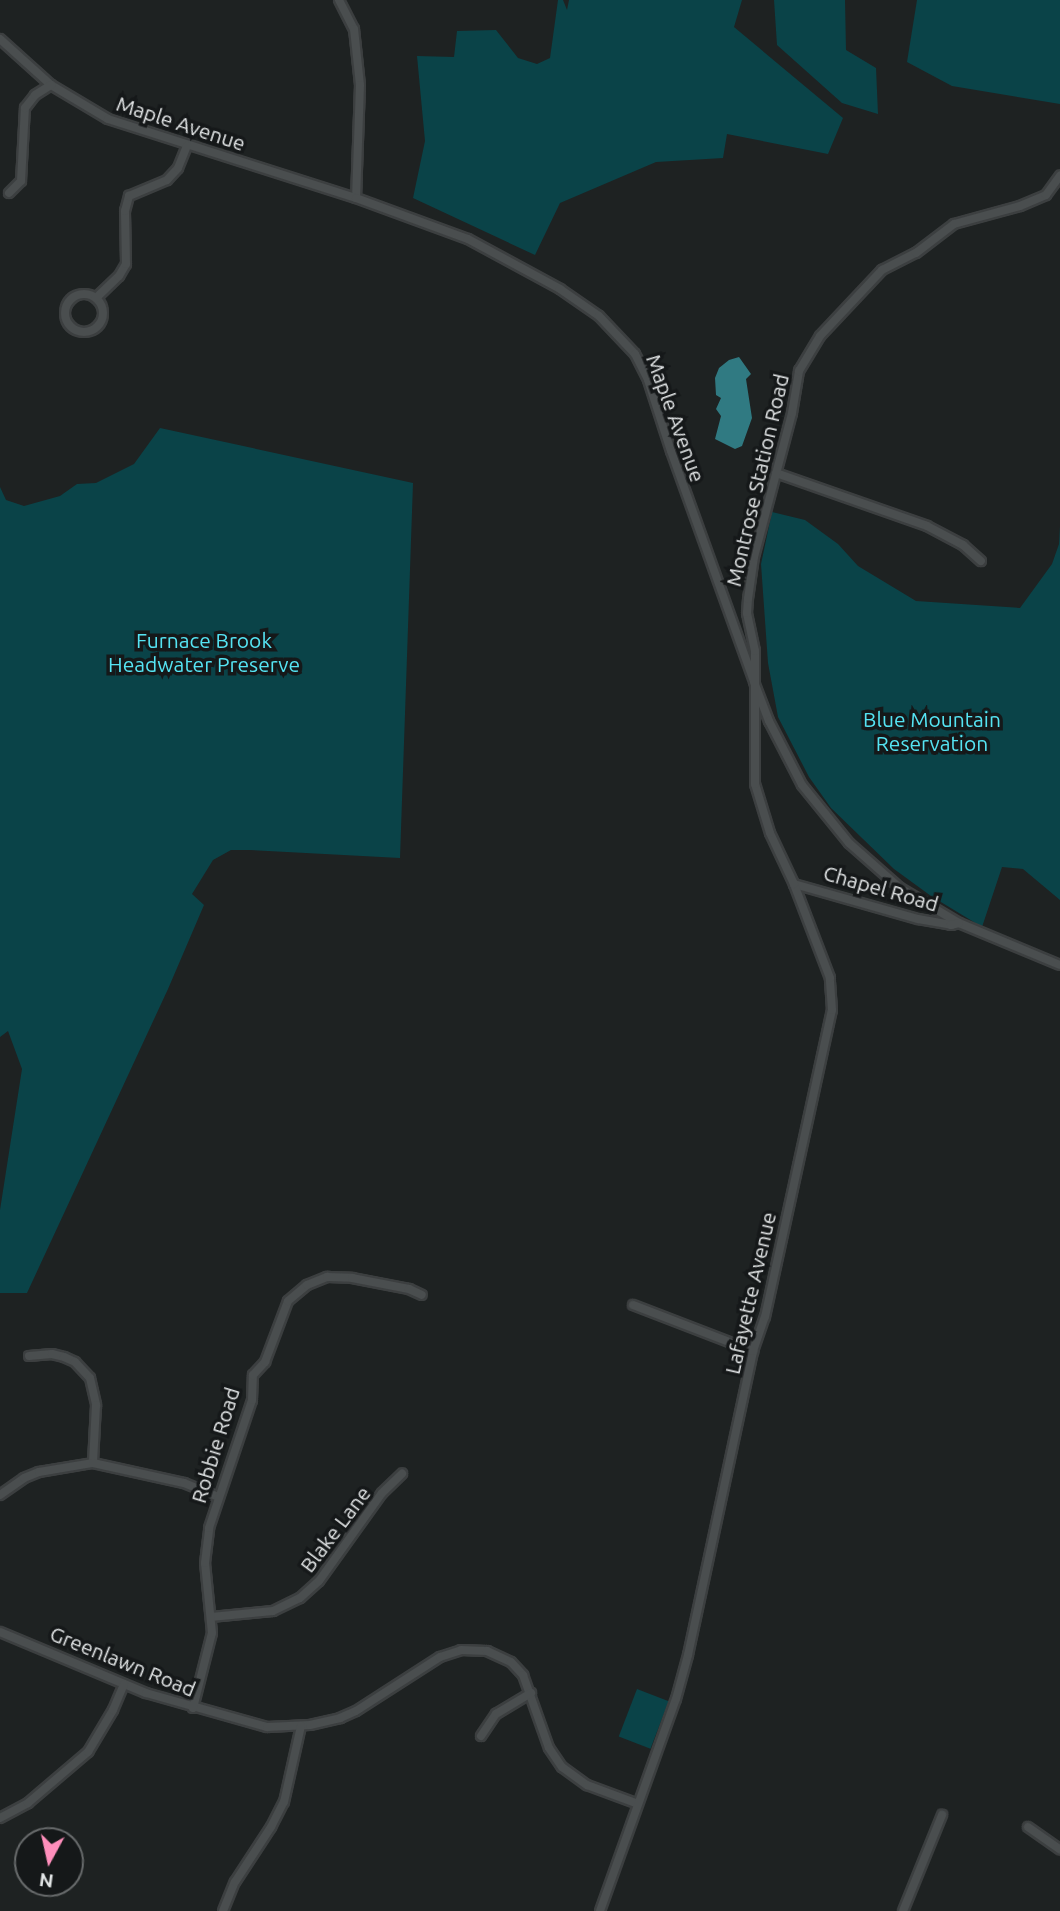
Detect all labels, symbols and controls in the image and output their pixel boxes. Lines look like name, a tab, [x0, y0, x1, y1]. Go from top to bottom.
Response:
street label: Maple Avenue	[113, 90, 249, 156]
street label: Maple Avenue	[641, 351, 711, 485]
street label: Montrose Station Road	[720, 371, 794, 589]
park label: Furnace Brook Headwater Preserve	[108, 627, 300, 677]
park label: Blue Mountain Reservation	[863, 706, 1001, 756]
street label: Chapel Road	[821, 860, 941, 916]
street label: Lafayette Avenue	[719, 1210, 781, 1376]
street label: Robbie Road	[185, 1384, 245, 1506]
street label: Blake Lane	[294, 1481, 376, 1577]
street label: Greenlawn Road	[46, 1620, 200, 1702]
north arrow	[14, 1827, 84, 1897]
text: N	[38, 1869, 55, 1893]

